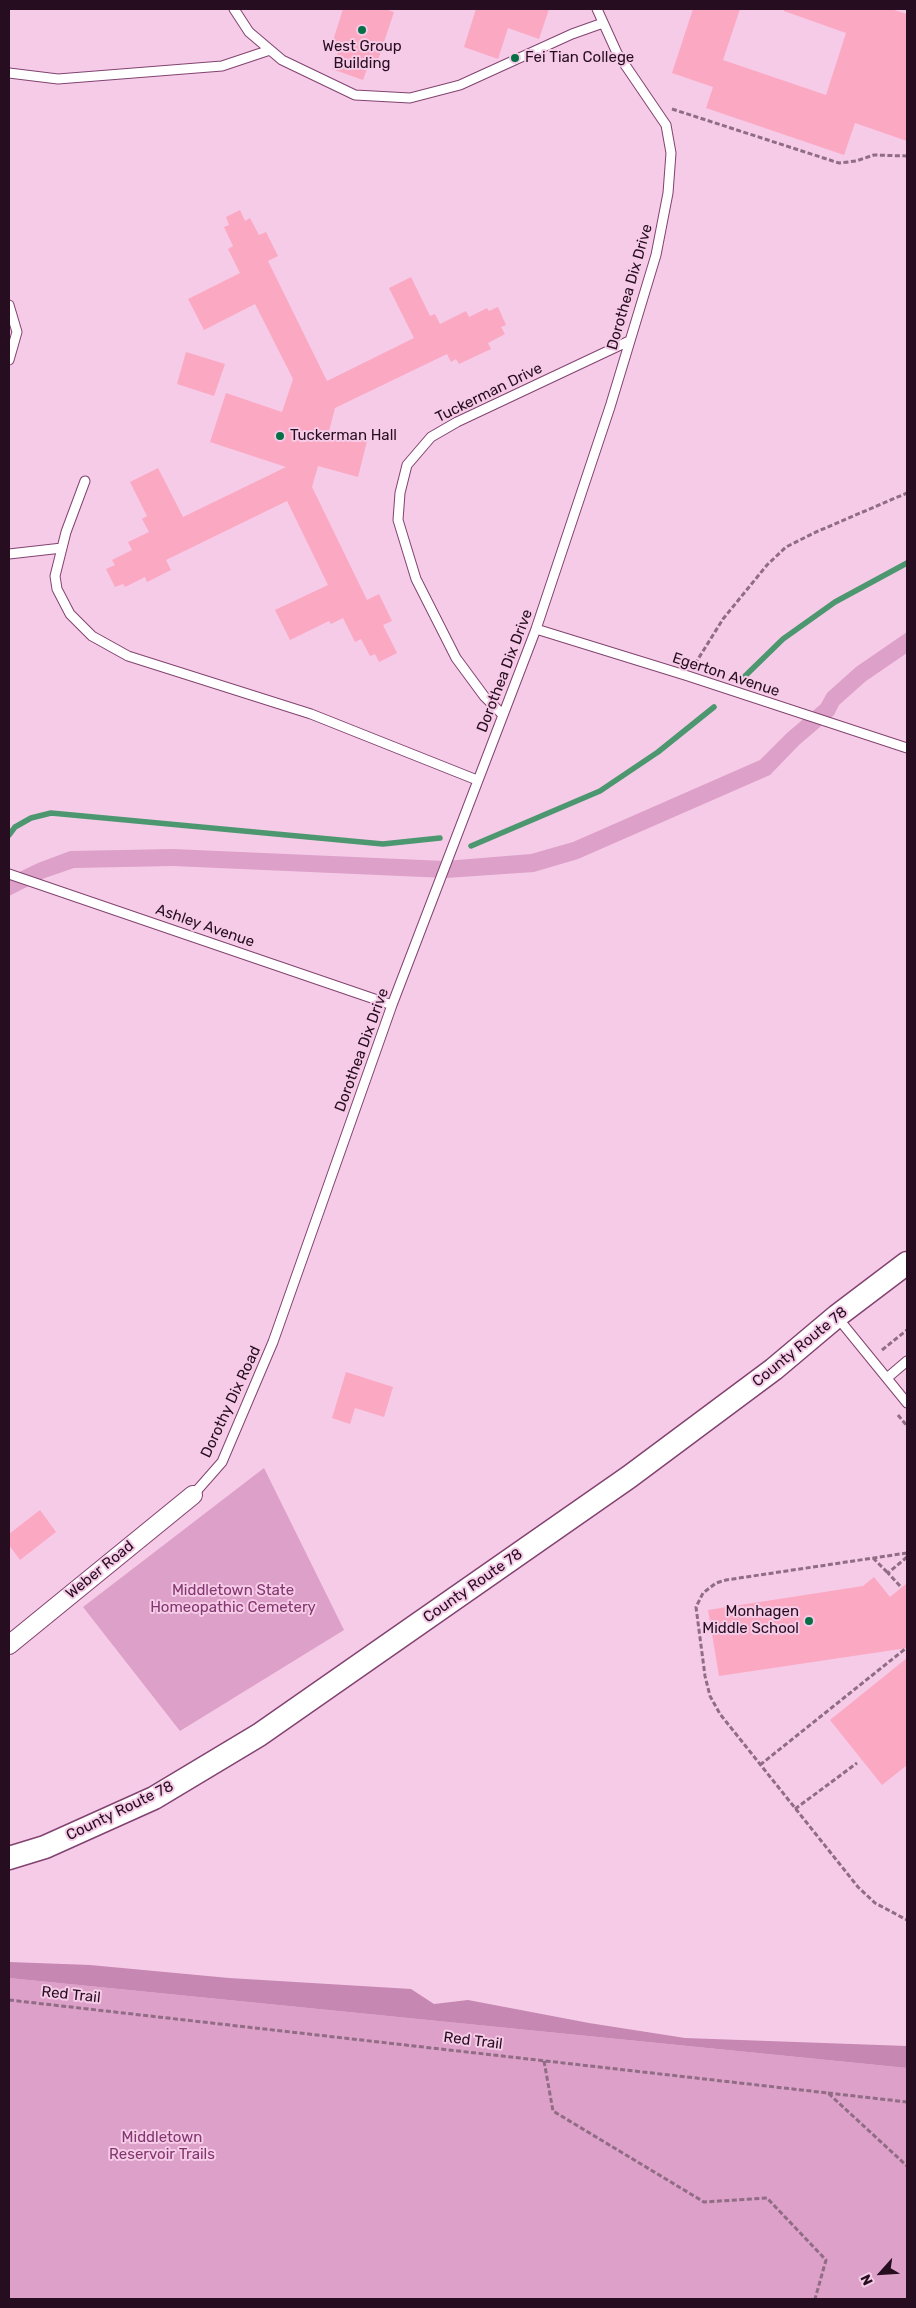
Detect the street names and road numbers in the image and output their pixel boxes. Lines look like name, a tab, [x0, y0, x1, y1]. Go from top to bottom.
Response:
street label: Dorothea Dix Drive	[603, 222, 657, 352]
street label: Tuckerman Drive	[433, 359, 545, 427]
street label: Dorothea Dix Drive	[473, 607, 537, 735]
street label: Egerton Avenue	[670, 649, 782, 701]
street label: Ashley Avenue	[153, 901, 257, 951]
street label: Dorothea Dix Drive	[331, 986, 393, 1114]
street label: County Route 78	[749, 1303, 851, 1391]
street label: Dorothy Dix Road	[197, 1343, 265, 1461]
street label: Weber Road	[62, 1537, 138, 1603]
street label: County Route 78	[420, 1545, 526, 1627]
street label: County Route 78	[63, 1777, 177, 1845]
street label: Red Trail	[41, 1983, 101, 2007]
street label: Red Trail	[442, 2028, 504, 2054]

